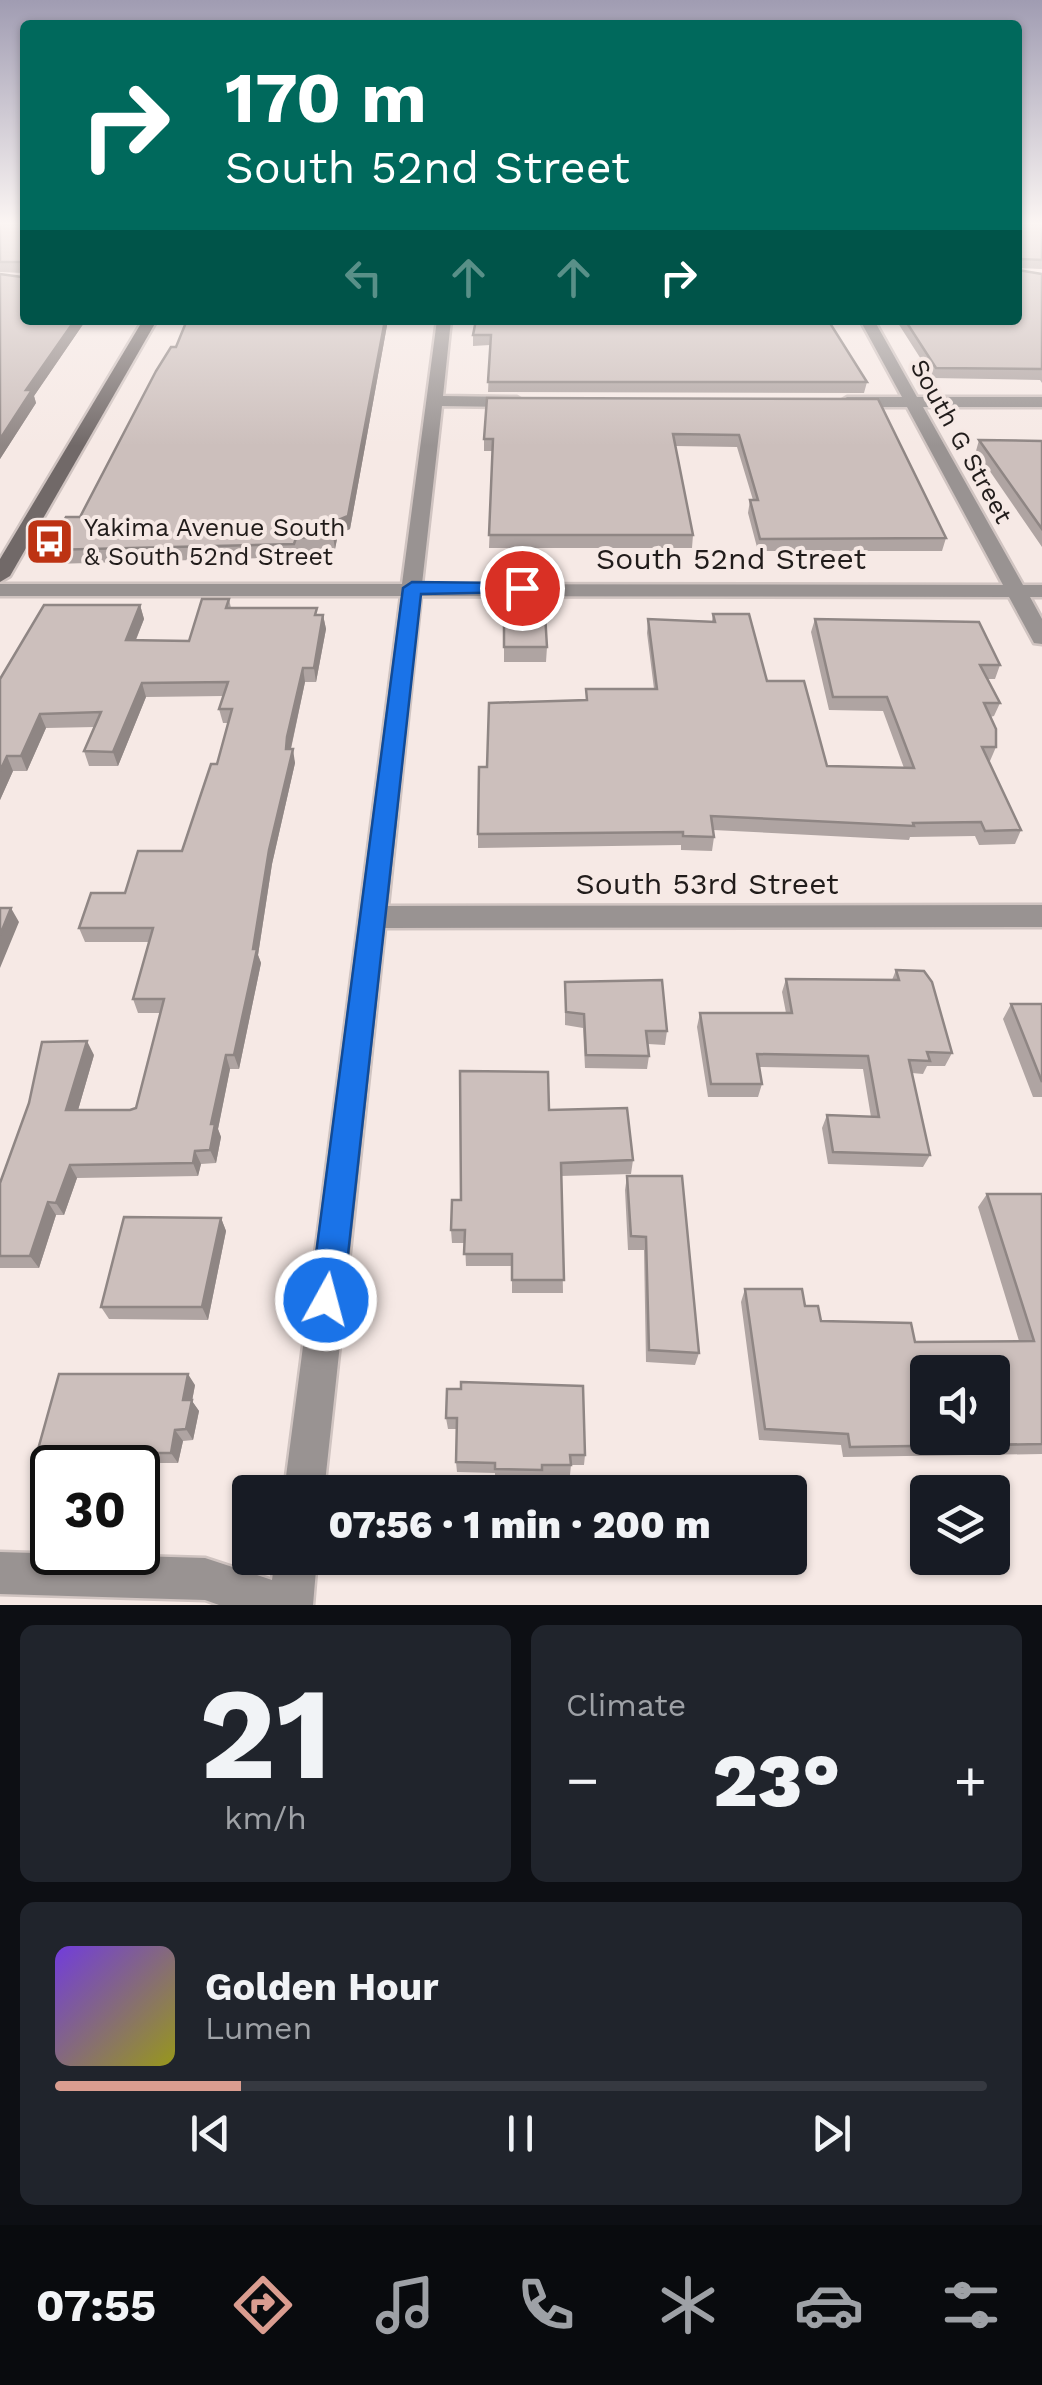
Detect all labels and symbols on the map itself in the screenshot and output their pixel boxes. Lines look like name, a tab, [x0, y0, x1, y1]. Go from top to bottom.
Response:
street label: South G Street	[905, 354, 1019, 529]
place label: Yakima Avenue South & South 52nd Street	[84, 513, 345, 571]
bus stop icon: Yakima Avenue South & South 52nd Street	[23, 515, 75, 567]
street label: South 52nd Street	[596, 541, 866, 576]
pin	[480, 546, 565, 631]
street label: South 53rd Street	[575, 866, 839, 901]
position arrow	[274, 1248, 378, 1352]
speed limit sign: 30	[30, 1445, 160, 1575]

